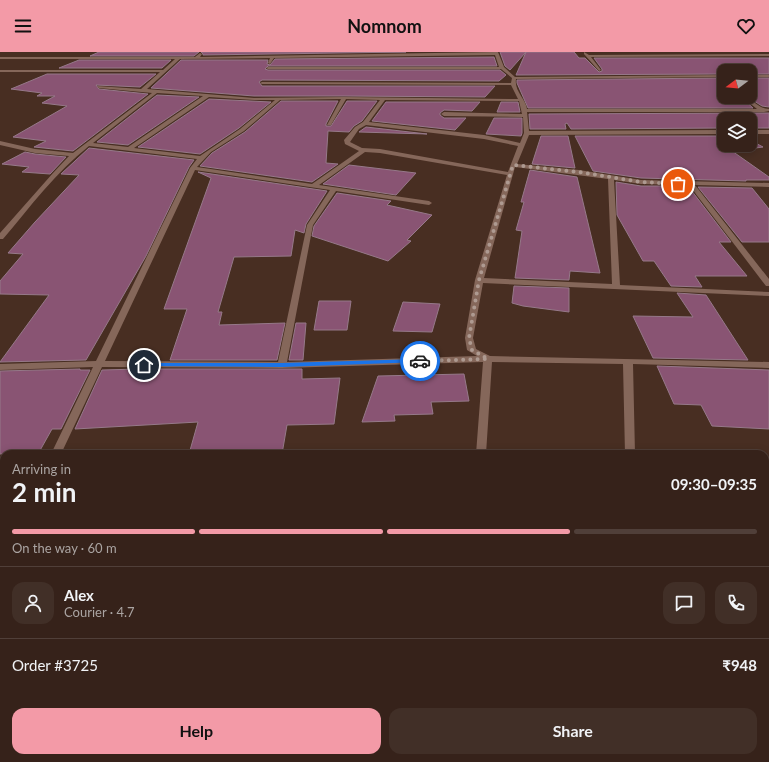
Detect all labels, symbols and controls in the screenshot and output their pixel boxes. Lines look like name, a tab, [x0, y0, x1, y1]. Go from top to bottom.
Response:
icon: menu	[12, 15, 34, 37]
text: Nomnom	[347, 15, 422, 37]
icon: heart	[735, 15, 757, 37]
north arrow	[717, 64, 757, 104]
map controls	[717, 64, 757, 152]
button: layers	[717, 112, 757, 152]
pin	[661, 167, 695, 201]
icon: bag	[667, 173, 689, 195]
courier	[400, 341, 440, 381]
pin	[127, 348, 161, 382]
icon: car	[409, 350, 431, 372]
icon: home	[133, 354, 155, 376]
text: Arriving in	[12, 461, 71, 477]
text: 09:30–09:35	[671, 475, 757, 493]
text: 2 min	[12, 476, 76, 508]
text: On the way · 60 m	[12, 540, 117, 556]
button: person	[12, 582, 54, 624]
button: chat	[663, 582, 705, 624]
button: phone	[715, 582, 757, 624]
text: Alex	[64, 586, 94, 604]
text: Courier · 4.7	[64, 604, 135, 620]
text: Order #3725	[12, 656, 98, 674]
text: ₹948	[722, 656, 757, 674]
button: Help	[12, 708, 381, 754]
button: Share	[389, 708, 757, 754]

